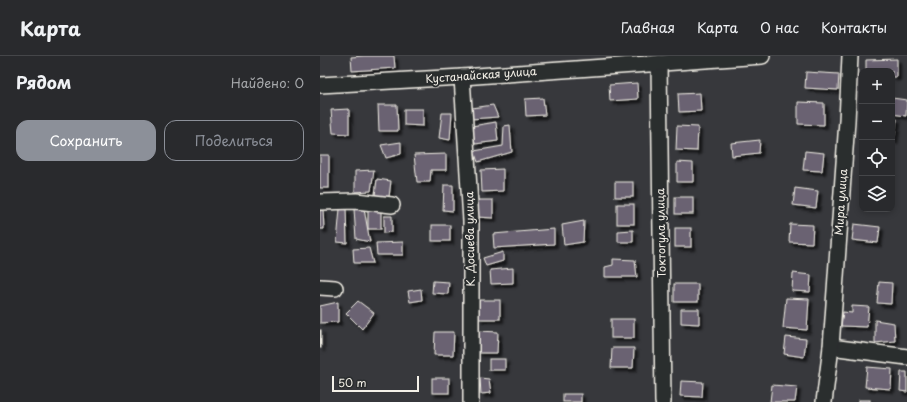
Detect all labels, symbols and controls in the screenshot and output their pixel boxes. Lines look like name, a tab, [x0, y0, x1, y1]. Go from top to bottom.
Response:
text: Карта	[20, 14, 81, 42]
text: Главная	[621, 17, 675, 38]
text: Карта	[697, 17, 738, 38]
text: О нас	[760, 17, 799, 38]
text: Контакты	[821, 17, 887, 38]
street label: Кустанайская улица	[425, 62, 537, 87]
map controls	[859, 68, 895, 212]
button: +	[859, 68, 895, 104]
text: Рядом	[16, 69, 71, 95]
text: Найдено: 0	[231, 73, 304, 92]
button: −	[859, 104, 895, 140]
button: Сохранить	[16, 120, 156, 161]
button: Поделиться	[164, 120, 304, 161]
button: locate	[859, 140, 895, 176]
street label: Мира улица	[830, 168, 851, 236]
button: layers	[859, 176, 895, 212]
street label: Токтогула улица	[651, 188, 670, 278]
street label: К. Досиева улица	[460, 191, 479, 287]
scale bar	[332, 374, 419, 393]
text: 50 m	[338, 374, 367, 391]

